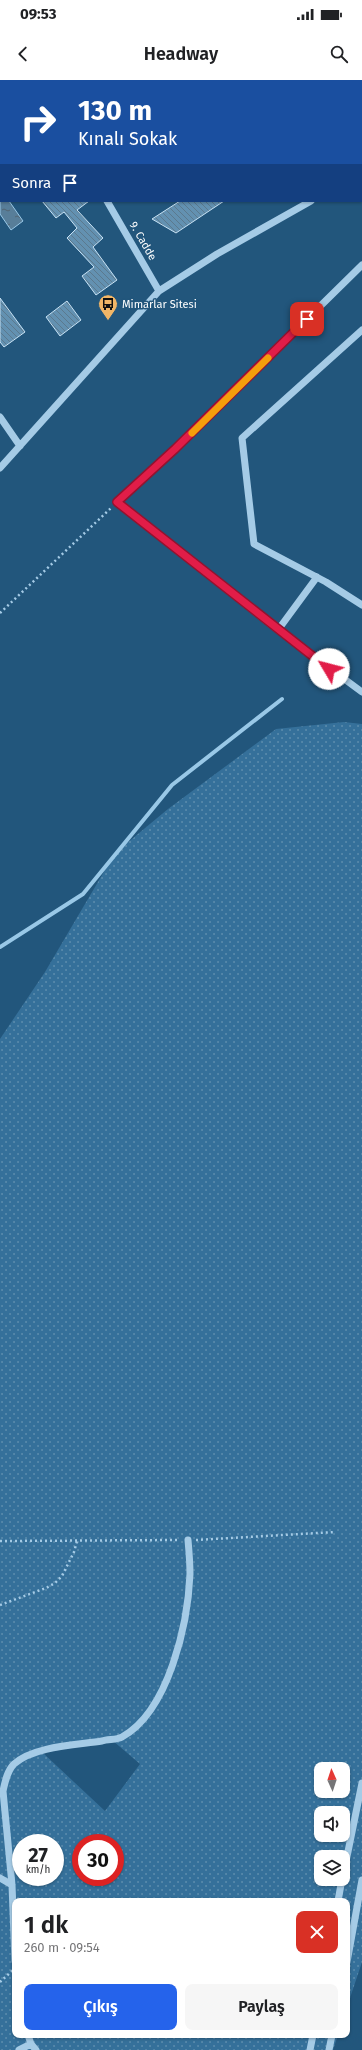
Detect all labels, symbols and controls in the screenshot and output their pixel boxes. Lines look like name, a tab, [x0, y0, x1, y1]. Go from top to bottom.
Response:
text: 09:53	[20, 5, 56, 23]
icon: back	[12, 43, 34, 65]
text: Headway	[144, 43, 218, 65]
icon: search	[328, 43, 350, 65]
text: 130 m	[78, 94, 152, 127]
icon: right	[12, 96, 64, 148]
text: Kınalı Sokak	[78, 128, 177, 150]
icon: arrive	[59, 172, 81, 194]
text: Sonra	[12, 174, 51, 192]
street label: 9. Cadde	[127, 219, 159, 263]
bus stop icon: Mimarlar Sitesi	[97, 293, 119, 321]
place label: Mimarlar Sitesi	[122, 298, 197, 311]
pin	[290, 302, 324, 336]
icon: arrive	[296, 308, 318, 330]
position arrow	[308, 648, 350, 690]
north arrow	[314, 1762, 350, 1798]
map controls	[314, 1762, 350, 1886]
button: sound	[314, 1806, 350, 1842]
speed limit sign: 30	[72, 1834, 124, 1886]
text: 27	[28, 1843, 48, 1867]
button: layers	[314, 1850, 350, 1886]
text: km/h	[26, 1864, 50, 1876]
text: 1 dk	[24, 1911, 68, 1939]
button: close	[296, 1911, 338, 1953]
text: 260 m · 09:54	[24, 1940, 100, 1955]
button: Çıkış	[24, 1984, 177, 2030]
button: Paylaş	[185, 1984, 338, 2030]

